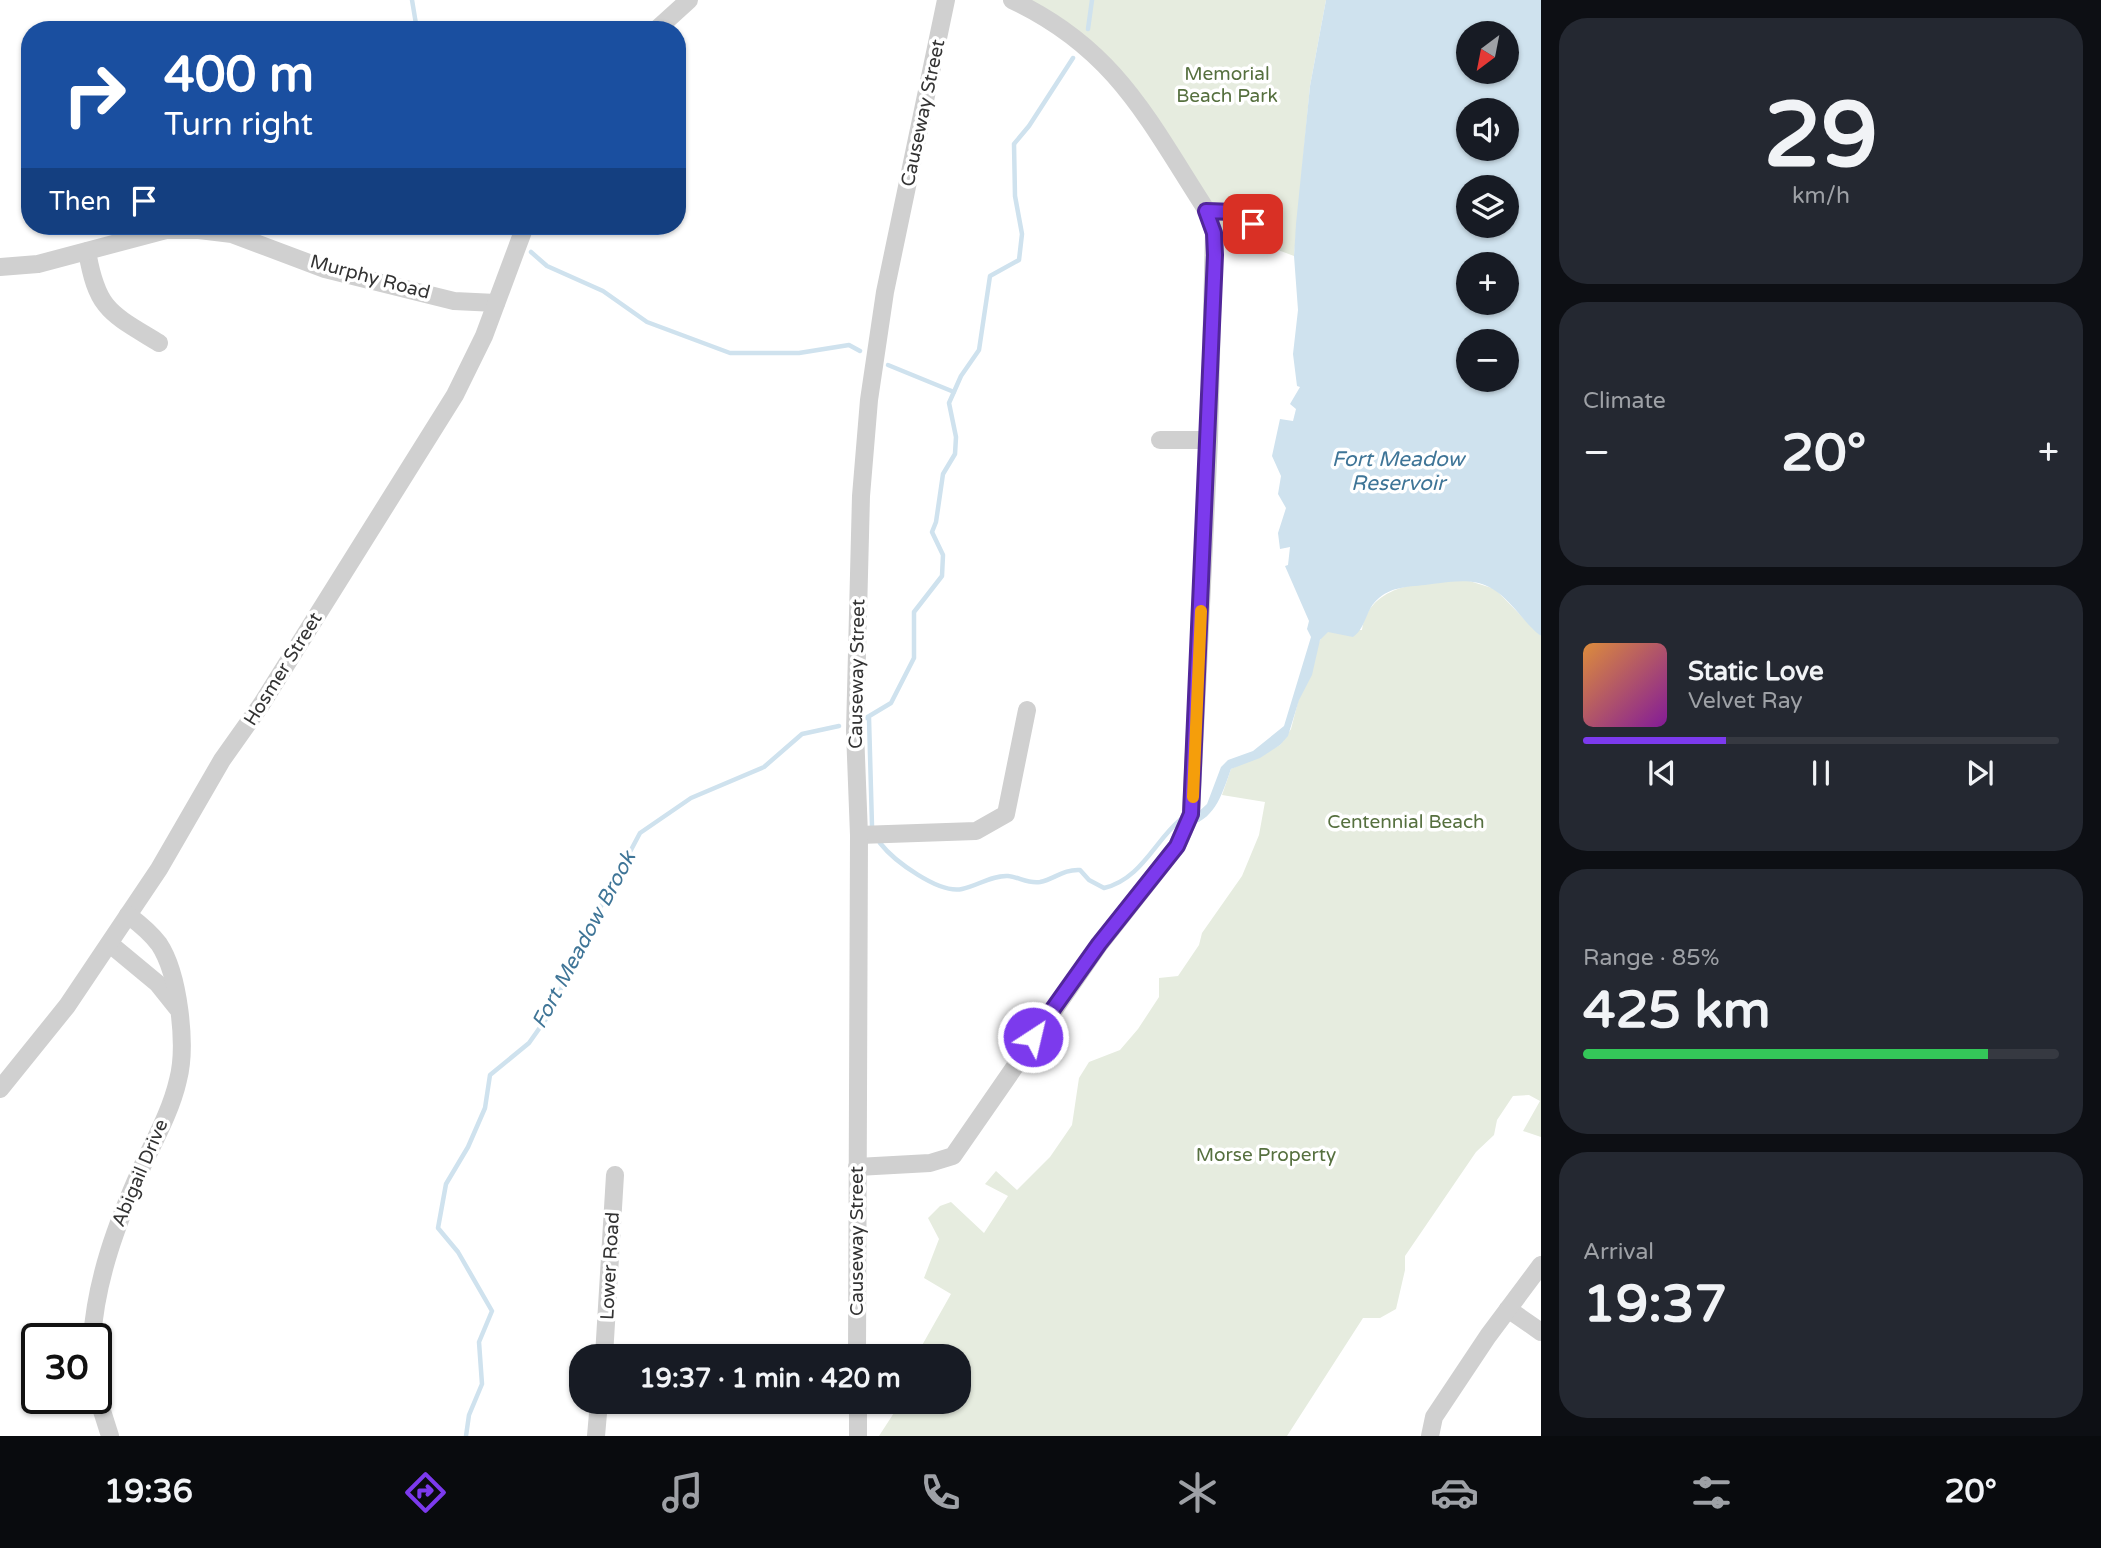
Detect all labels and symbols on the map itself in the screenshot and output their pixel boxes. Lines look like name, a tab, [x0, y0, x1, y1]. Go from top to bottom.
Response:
north arrow	[1456, 21, 1519, 84]
street label: Causeway Street	[897, 37, 949, 189]
park label: Memorial Beach Park	[1176, 63, 1278, 107]
pin	[1223, 194, 1283, 254]
street label: Murphy Road	[308, 250, 432, 304]
water label: Fort Meadow Reservoir	[1332, 447, 1467, 496]
street label: Causeway Street	[845, 599, 869, 749]
street label: Hosmer Street	[239, 608, 327, 730]
park label: Centennial Beach	[1327, 811, 1485, 833]
water label: Fort Meadow Brook	[527, 846, 642, 1033]
position arrow	[996, 1000, 1070, 1074]
street label: Abigail Drive	[107, 1116, 173, 1230]
park label: Morse Property	[1196, 1144, 1336, 1166]
street label: Causeway Street	[846, 1166, 868, 1316]
street label: Lower Road	[596, 1211, 624, 1321]
speed limit sign: 30	[21, 1323, 112, 1414]

